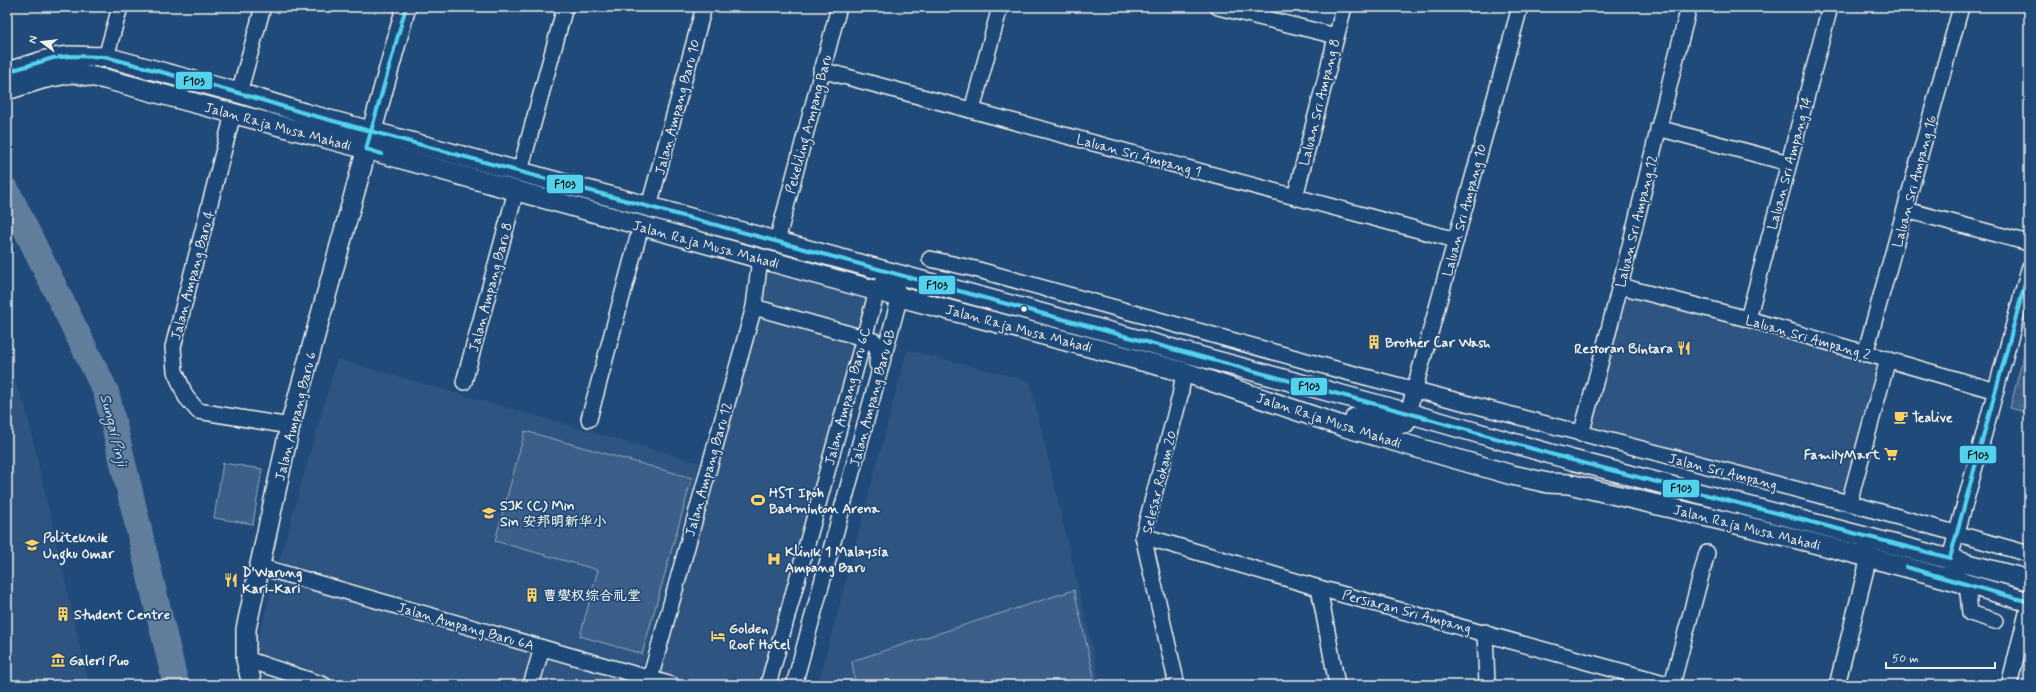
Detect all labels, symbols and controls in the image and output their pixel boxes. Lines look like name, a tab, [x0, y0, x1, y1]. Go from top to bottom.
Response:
north arrow	[22, 22, 62, 62]
text: N	[26, 34, 41, 45]
street label: Laluan Sri Ampang 8	[1295, 37, 1344, 168]
street label: Jalan Ampang Baru 10	[651, 38, 705, 177]
street label: Pekeliling Ampang Baru	[782, 53, 838, 196]
line badge: F103	[175, 71, 213, 90]
text: F103	[183, 75, 205, 89]
street label: Laluan Sri Ampang 14	[1764, 94, 1817, 232]
street label: Jalan Raja Musa Mahadi	[202, 99, 353, 155]
street label: Laluan Sri Ampang 16	[1889, 113, 1941, 249]
street label: Laluan Sri Ampang 1	[1074, 131, 1203, 181]
street label: Laluan Sri Ampang 10	[1439, 142, 1491, 279]
street label: Laluan Sri Ampang 12	[1612, 153, 1662, 289]
line badge: F103	[546, 174, 584, 194]
text: F103	[554, 178, 576, 192]
street label: Jalan Ampang Baru 4	[167, 208, 219, 342]
street label: Jalan Raja Musa Mahadi	[630, 217, 781, 273]
street label: Jalan Ampang Baru 8	[465, 221, 517, 354]
line badge: F103	[918, 275, 956, 295]
text: F103	[926, 279, 948, 293]
street label: Jalan Raja Musa Mahadi	[943, 301, 1094, 357]
unlabelled marker	[1019, 304, 1029, 314]
street label: Laluan Sri Ampang 2	[1743, 311, 1872, 364]
street label: Jalan Ampang Baru 6C	[821, 325, 875, 467]
street label: Jalan Ampang Baru 6B	[846, 328, 900, 469]
building icon: Brother Car Wash	[1366, 334, 1382, 350]
place label: Brother Car Wash	[1385, 334, 1491, 352]
place label: Restoran Bintara	[1574, 340, 1673, 358]
restaurant icon: Restoran Bintara	[1676, 340, 1692, 356]
street label: Jalan Ampang Baru 6	[271, 350, 321, 483]
line badge: F103	[1290, 377, 1328, 396]
text: F103	[1298, 380, 1320, 394]
street label: Jalan Raja Musa Mahadi	[1254, 389, 1403, 453]
water label: Sungai Pinji	[93, 392, 132, 470]
street label: Jalan Ampang Baru 12	[681, 400, 737, 539]
cafe icon: Tealive	[1893, 409, 1909, 425]
place label: Tealive	[1912, 409, 1953, 427]
street label: Selesar Rokam 20	[1138, 429, 1182, 536]
line badge: F103	[1959, 445, 1997, 464]
place label: FamilyMart	[1804, 446, 1881, 464]
supermarket icon: FamilyMart	[1883, 446, 1899, 462]
text: F103	[1967, 449, 1989, 463]
street label: Jalan Sri Ampang	[1666, 450, 1779, 494]
line badge: F103	[1662, 479, 1700, 498]
text: F103	[1670, 482, 1692, 496]
place label: HST Ipoh Badminton Arena	[769, 484, 880, 518]
sports icon: HST Ipoh Badminton Arena	[750, 492, 766, 508]
place label: SJK (C) Min Sin 安邦明新华小	[500, 497, 607, 531]
street label: Jalan Raja Musa Mahadi	[1671, 501, 1822, 555]
school or university icon: SJK (C) Min Sin 安邦明新华小	[481, 505, 497, 521]
place label: Politeknik Ungku Omar	[43, 529, 115, 566]
school or university icon: Politeknik Ungku Omar	[24, 537, 40, 553]
place label: Klinik 1 Malaysia Ampang Baru	[785, 543, 889, 578]
hospital icon: Klinik 1 Malaysia Ampang Baru	[766, 551, 782, 567]
place label: D'Warung Kari-Kari	[242, 564, 302, 598]
restaurant icon: D'Warung Kari-Kari	[223, 572, 239, 588]
street label: Persiaran Sri Ampang	[1340, 586, 1473, 638]
building icon: 曹燮权综合礼堂	[524, 587, 540, 603]
place label: 曹燮权综合礼堂	[543, 587, 641, 605]
street label: Jalan Ampang Baru 6A	[395, 599, 536, 655]
building icon: Student Centre	[55, 606, 71, 622]
place label: Student Centre	[74, 606, 170, 624]
place label: Golden Roof Hotel	[729, 620, 791, 654]
hotel icon: Golden Roof Hotel	[710, 628, 726, 644]
scale bar	[1886, 644, 1995, 670]
text: 50 m	[1892, 651, 1919, 667]
museum icon: Galeri Puo	[50, 652, 66, 668]
place label: Galeri Puo	[69, 652, 129, 670]

